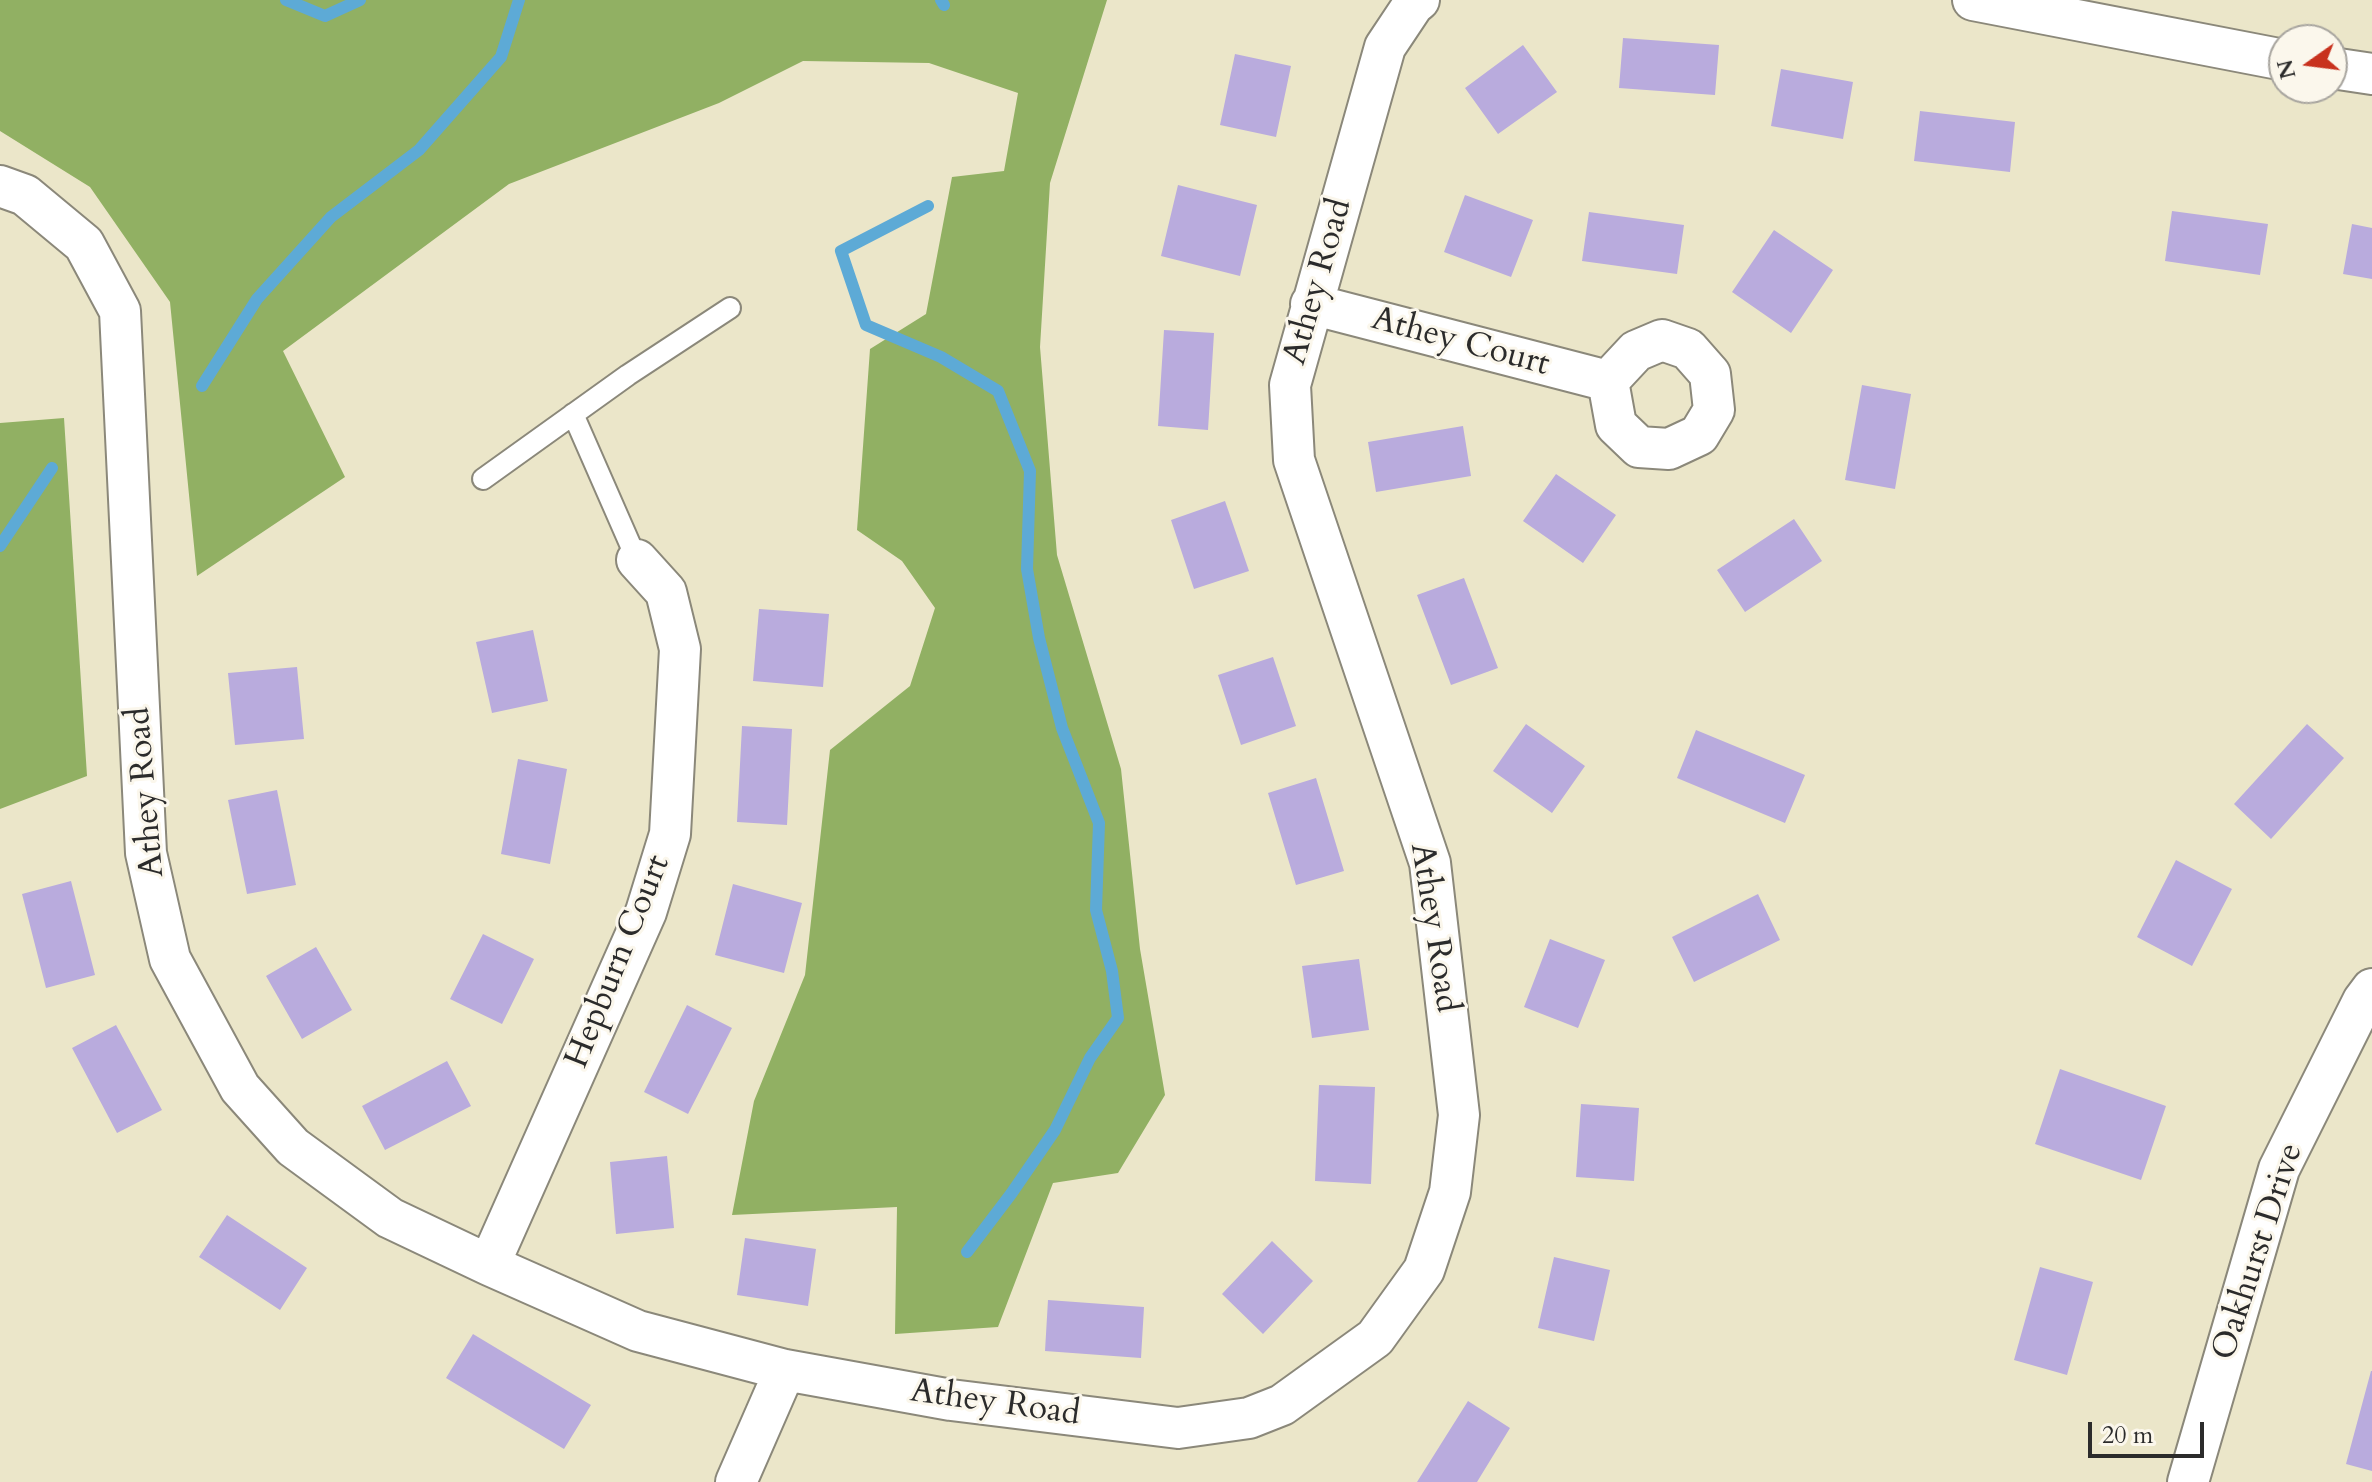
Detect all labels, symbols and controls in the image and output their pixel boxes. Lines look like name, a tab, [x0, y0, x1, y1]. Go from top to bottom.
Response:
north arrow	[2268, 24, 2348, 104]
text: N	[2270, 56, 2304, 82]
street label: Athey Road	[1276, 194, 1362, 370]
street label: Athey Court	[1367, 300, 1553, 386]
street label: Athey Road	[119, 705, 175, 879]
street label: Athey Road	[1399, 840, 1467, 1016]
street label: Hepburn Court	[558, 850, 680, 1074]
street label: Oakhurst Drive	[2205, 1138, 2313, 1366]
street label: Athey Road	[908, 1372, 1082, 1436]
scale bar	[2092, 1406, 2208, 1456]
text: 20 m	[2102, 1419, 2153, 1452]

